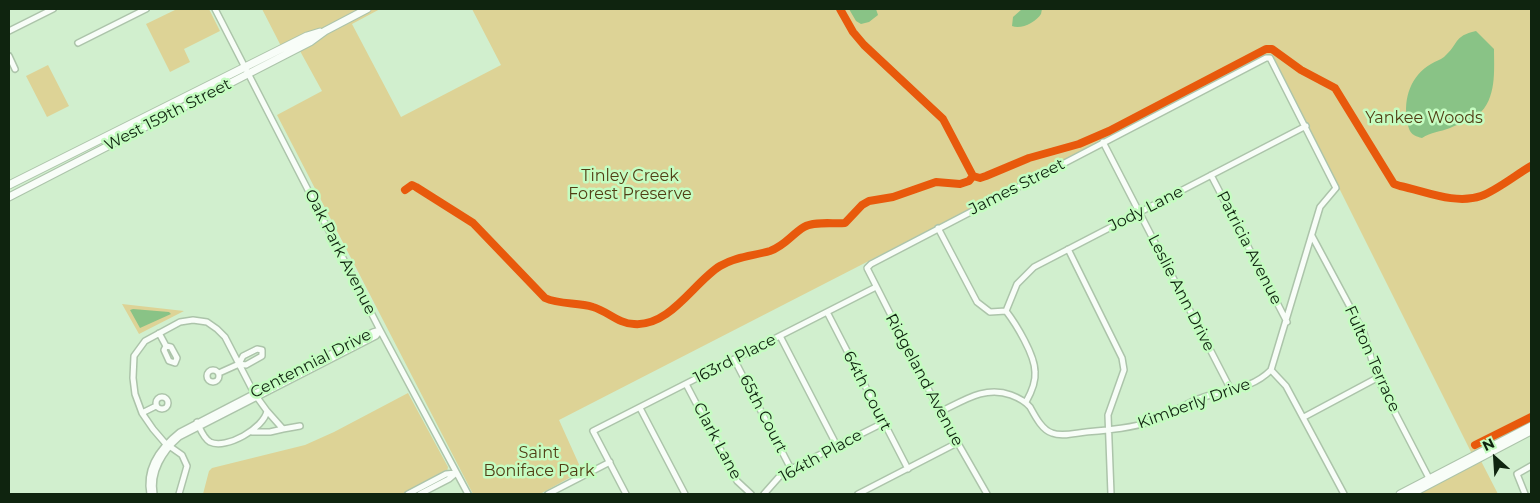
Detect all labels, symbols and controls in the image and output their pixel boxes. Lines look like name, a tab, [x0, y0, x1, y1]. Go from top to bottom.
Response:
street label: West 159th Street	[101, 75, 235, 155]
park label: Yankee Woods	[1365, 108, 1483, 128]
street label: James Street	[966, 155, 1068, 219]
park label: Tinley Creek Forest Preserve	[568, 166, 692, 204]
street label: Jody Lane	[1106, 182, 1186, 236]
street label: Oak Park Avenue	[300, 186, 380, 318]
street label: Patricia Avenue	[1212, 188, 1286, 308]
street label: Leslie Ann Drive	[1143, 231, 1219, 355]
street label: Fulton Terrace	[1340, 303, 1404, 415]
street label: Ridgeland Avenue	[881, 310, 967, 450]
street label: Centennial Drive	[247, 325, 375, 403]
street label: 163rd Place	[691, 330, 779, 388]
street label: 64th Court	[839, 348, 895, 434]
street label: 65th Court	[735, 372, 791, 456]
street label: Kimberly Drive	[1135, 375, 1253, 433]
street label: Clark Lane	[689, 399, 745, 483]
street label: 164th Place	[776, 425, 866, 487]
north arrow	[1470, 433, 1520, 483]
text: N	[1479, 434, 1497, 455]
park label: Saint Boniface Park	[483, 443, 595, 481]

